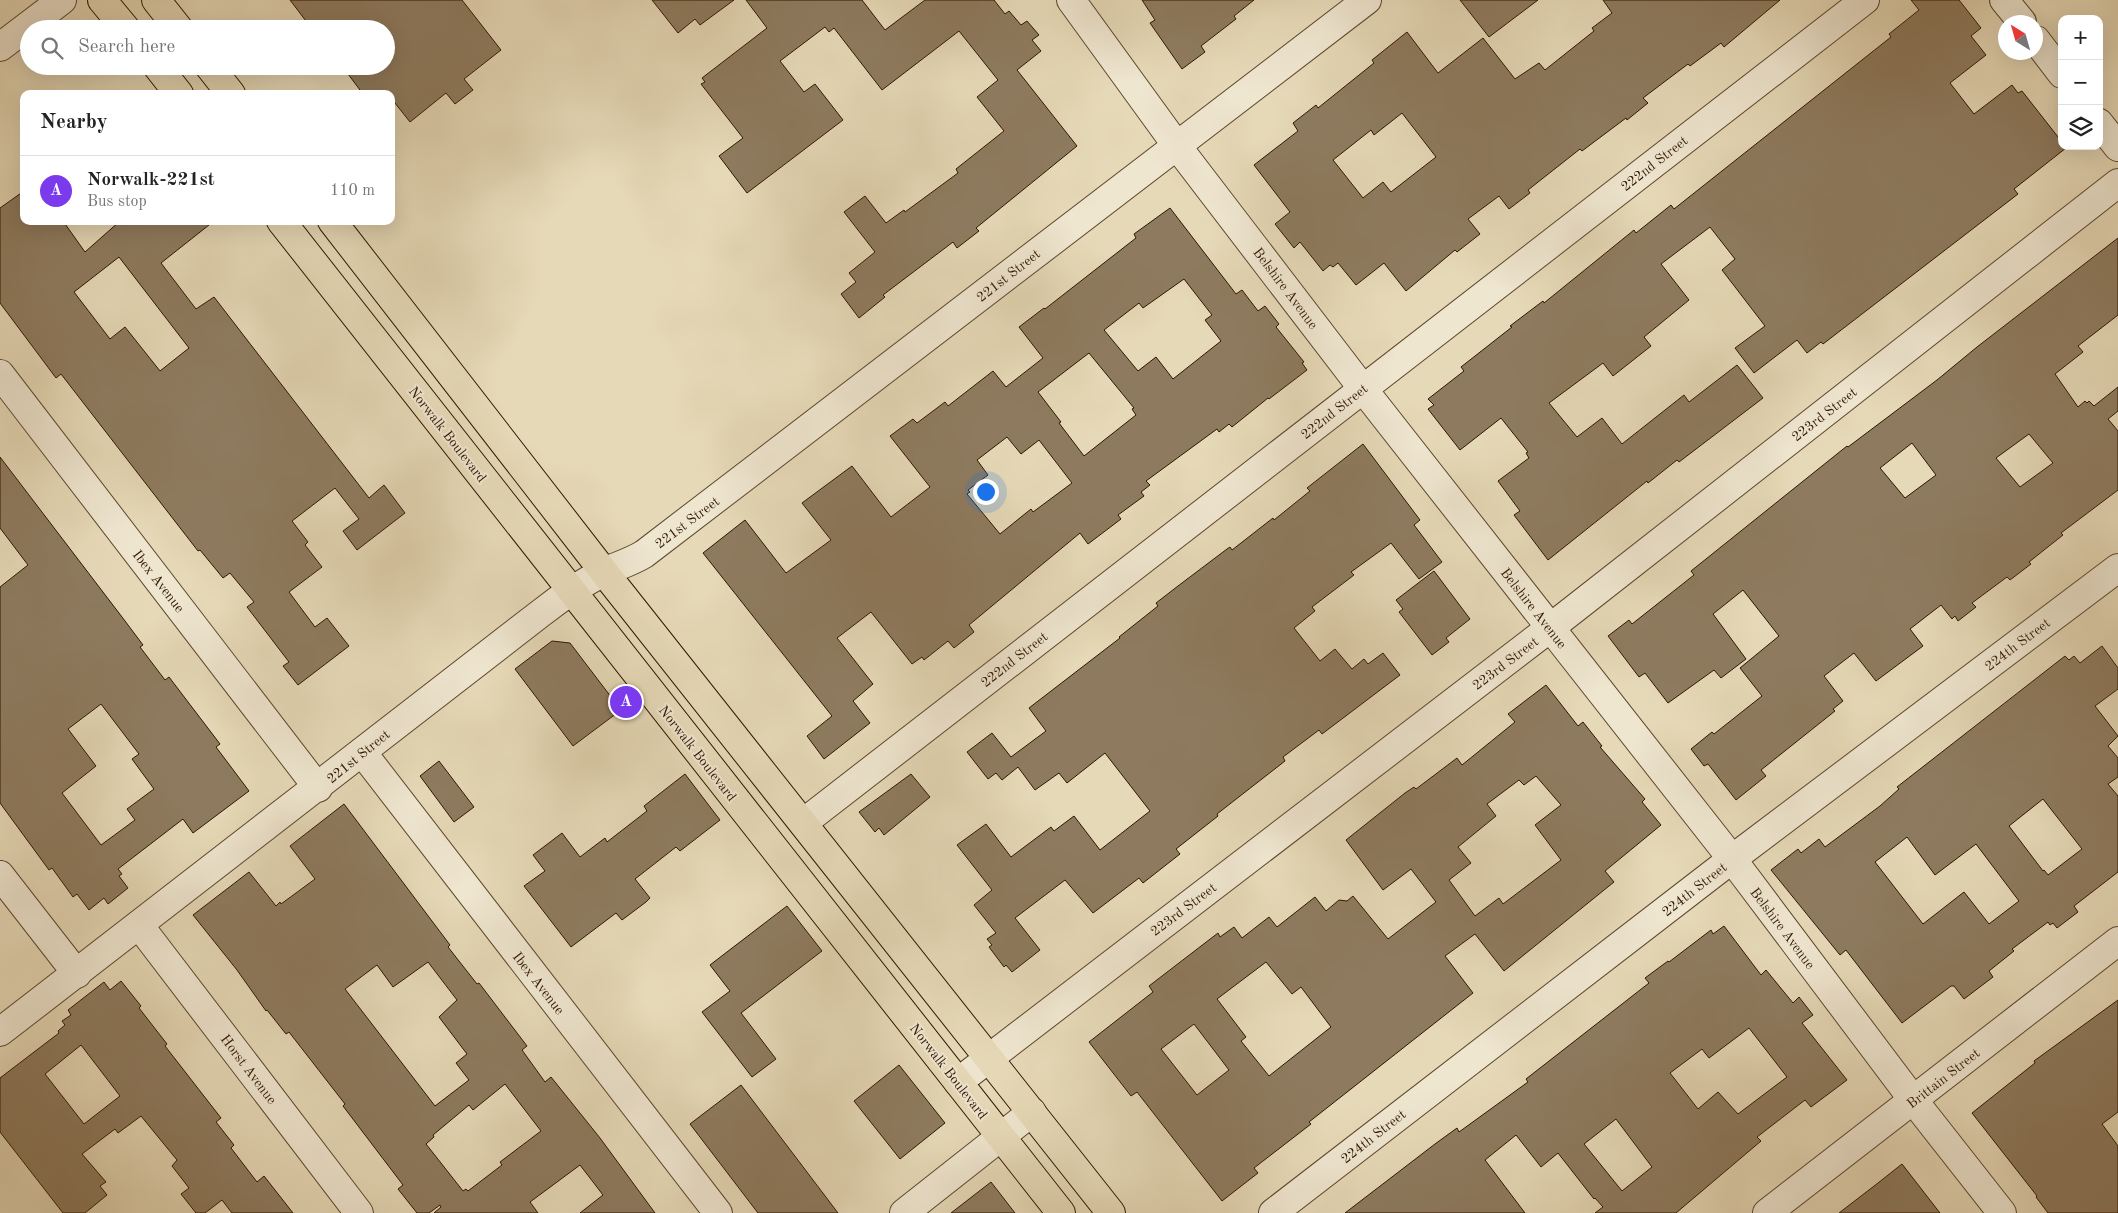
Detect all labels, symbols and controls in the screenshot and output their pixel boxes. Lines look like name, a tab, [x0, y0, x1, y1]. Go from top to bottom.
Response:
north arrow	[1998, 15, 2043, 60]
map controls	[2058, 15, 2103, 150]
button: +	[2058, 15, 2103, 60]
search box	[20, 20, 395, 75]
icon: search	[38, 34, 66, 62]
text: Search here	[78, 38, 175, 57]
button: −	[2058, 60, 2103, 105]
button: layers	[2058, 105, 2103, 150]
text: Nearby	[40, 112, 108, 133]
street label: 222nd Street	[1619, 134, 1691, 194]
text: Norwalk-221st	[87, 171, 215, 190]
text: A	[50, 183, 62, 199]
text: 110 m	[330, 183, 375, 199]
text: Bus stop	[87, 194, 147, 210]
street label: Belshire Avenue	[1250, 245, 1320, 332]
street label: 221st Street	[974, 247, 1043, 305]
street label: 222nd Street	[1299, 382, 1371, 442]
street label: Norwalk Boulevard	[406, 384, 489, 485]
street label: 223rd Street	[1789, 385, 1860, 444]
your location	[973, 479, 999, 505]
street label: 221st Street	[653, 494, 722, 551]
street label: Ibex Avenue	[130, 548, 187, 615]
street label: Belshire Avenue	[1498, 566, 1569, 652]
street label: 224th Street	[1982, 616, 2053, 674]
street label: 222nd Street	[979, 630, 1051, 690]
street label: 223rd Street	[1470, 635, 1541, 693]
pin: A	[610, 683, 642, 721]
street label: Norwalk Boulevard	[656, 703, 739, 804]
street label: 221st Street	[325, 727, 393, 786]
street label: 224th Street	[1660, 860, 1730, 919]
street label: 223rd Street	[1148, 881, 1219, 939]
street label: Belshire Avenue	[1747, 885, 1817, 972]
street label: Ibex Avenue	[510, 950, 567, 1017]
street label: Norwalk Boulevard	[907, 1021, 990, 1122]
street label: Horst Avenue	[218, 1032, 279, 1107]
street label: Brittain Street	[1905, 1046, 1983, 1111]
street label: 224th Street	[1339, 1107, 1409, 1166]

